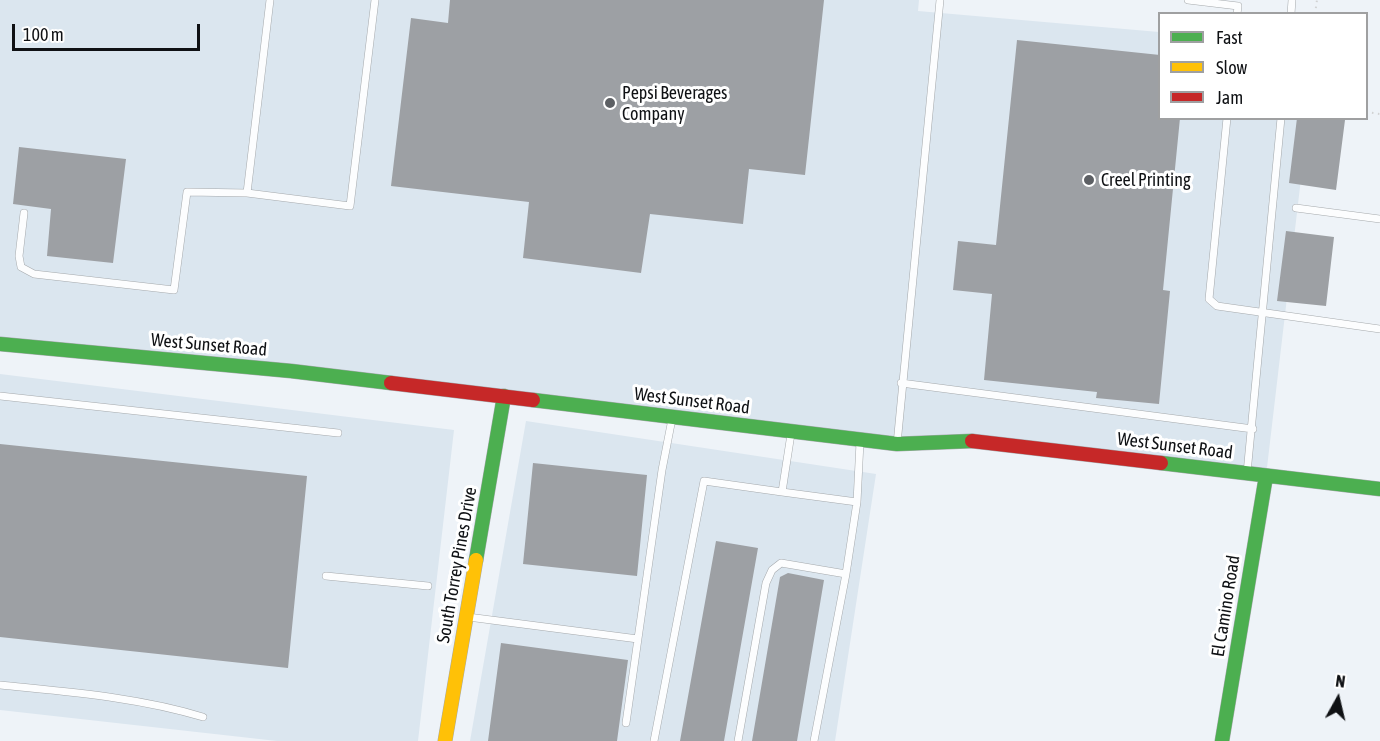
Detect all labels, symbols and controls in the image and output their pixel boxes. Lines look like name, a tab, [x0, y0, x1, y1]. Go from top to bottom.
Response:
scale bar	[15, 12, 202, 50]
legend	[1158, 12, 1368, 120]
text: 100 m	[23, 24, 64, 45]
text: Fast	[1216, 27, 1243, 48]
text: Slow	[1216, 57, 1247, 78]
place label: Pepsi Beverages Company	[622, 82, 727, 124]
text: Jam	[1216, 87, 1243, 108]
marker: Pepsi Beverages Company	[603, 96, 617, 110]
place label: Creel Printing	[1101, 169, 1191, 191]
marker: Creel Printing	[1082, 173, 1096, 187]
street label: West Sunset Road	[150, 329, 268, 361]
street label: West Sunset Road	[633, 383, 751, 419]
street label: West Sunset Road	[1116, 428, 1234, 464]
street label: South Torrey Pines Drive	[433, 485, 481, 645]
street label: El Camino Road	[1207, 554, 1245, 658]
north arrow	[1308, 669, 1368, 729]
text: N	[1335, 672, 1346, 691]

